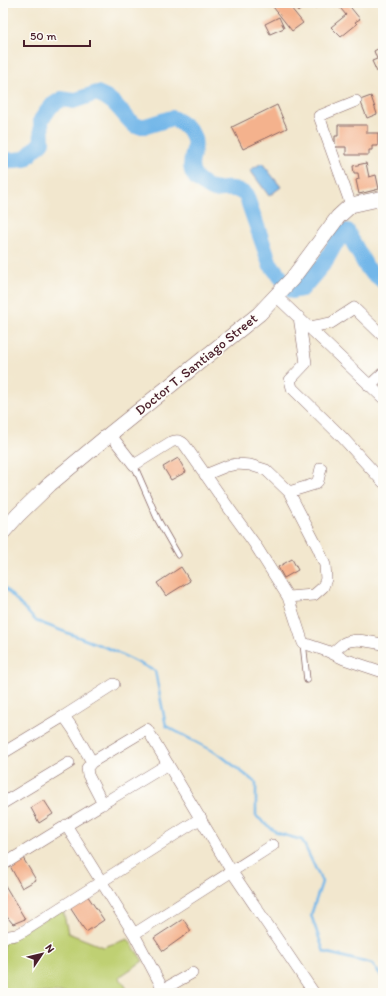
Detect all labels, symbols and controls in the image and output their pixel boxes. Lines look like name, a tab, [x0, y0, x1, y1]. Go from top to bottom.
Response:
scale bar	[24, 22, 90, 48]
text: 50 m	[30, 29, 56, 43]
street label: Doctor T. Santiago Street	[132, 310, 261, 419]
north arrow	[22, 934, 62, 974]
text: N	[42, 942, 57, 955]

